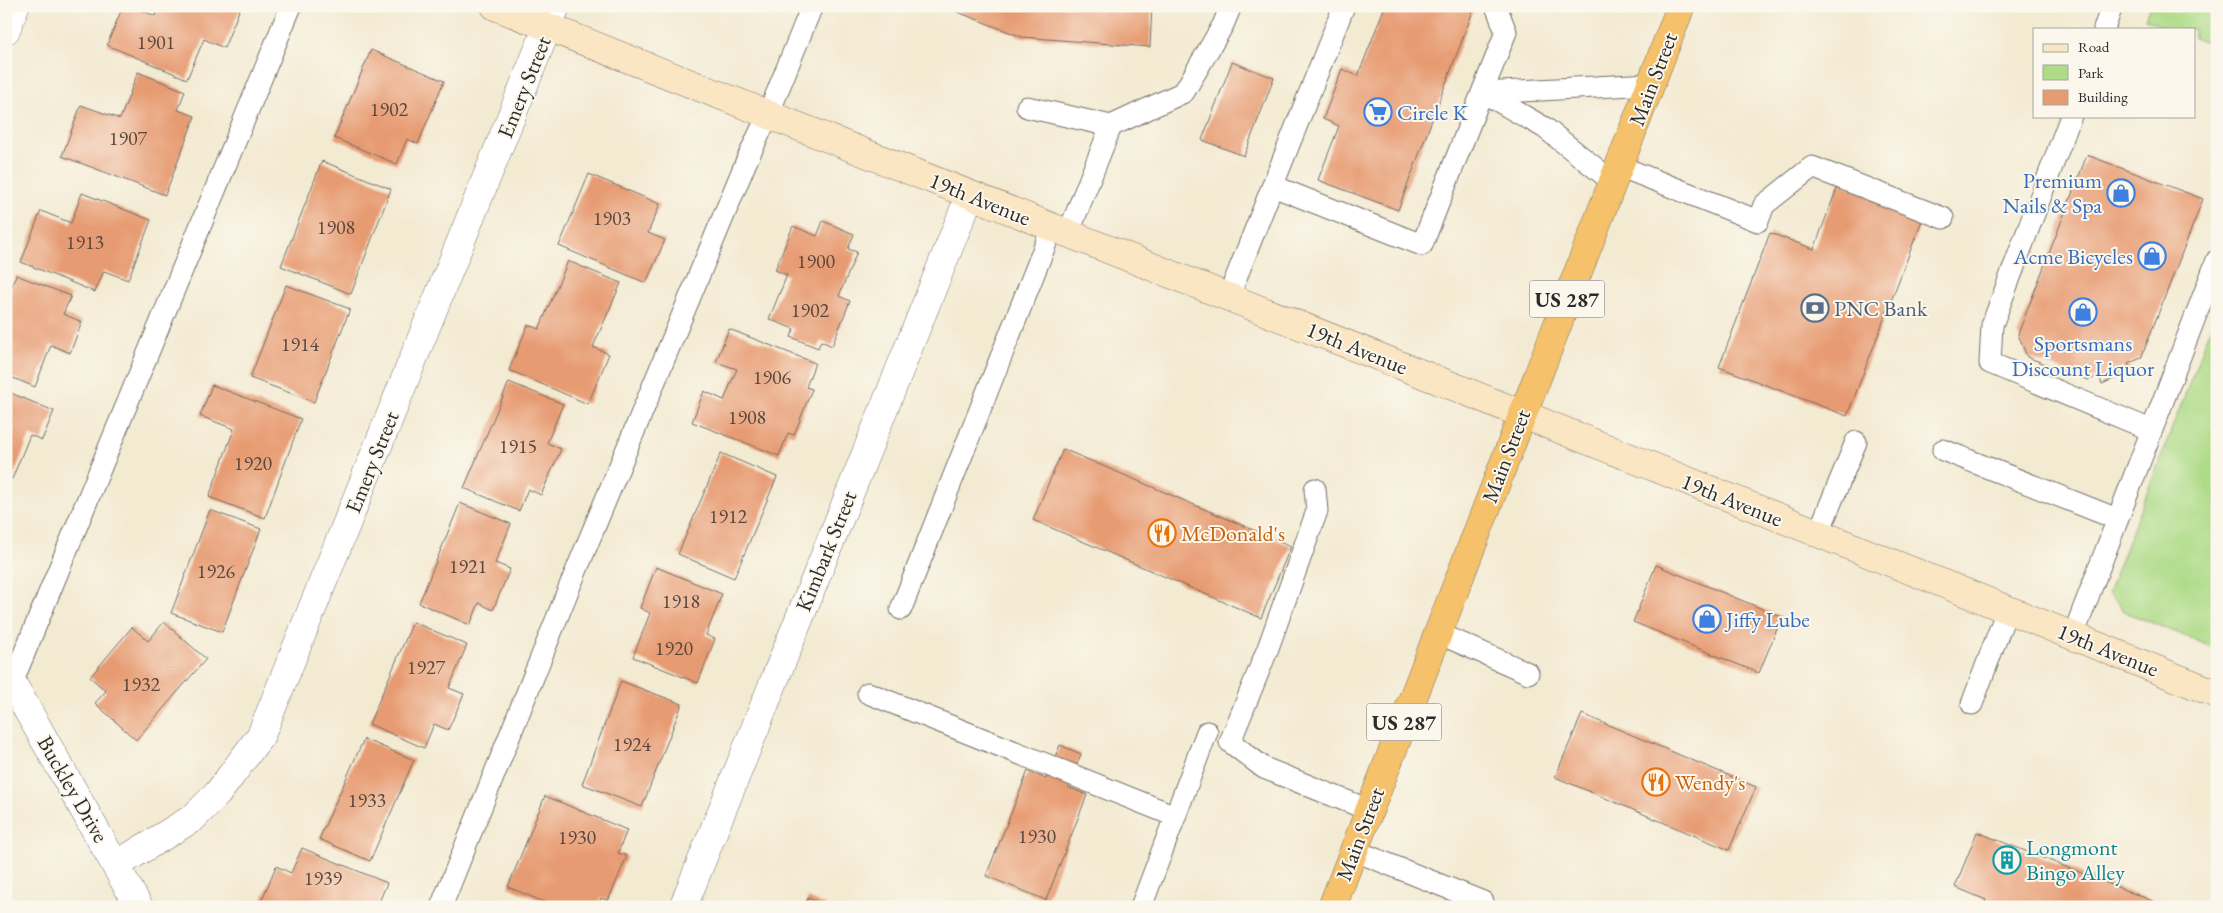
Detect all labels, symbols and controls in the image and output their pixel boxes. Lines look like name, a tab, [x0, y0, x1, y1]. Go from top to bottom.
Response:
street label: Main Street	[1622, 28, 1684, 130]
legend	[2033, 28, 2196, 118]
house number: 1901	[137, 29, 175, 55]
street label: Emery Street	[490, 32, 558, 142]
text: Road	[2078, 37, 2110, 56]
text: Park	[2078, 63, 2105, 82]
text: Building	[2078, 87, 2128, 106]
house number: 1902	[370, 96, 409, 122]
supermarket icon: Circle K	[1363, 97, 1393, 127]
place label: Circle K	[1397, 98, 1469, 127]
house number: 1907	[109, 125, 148, 151]
street label: 19th Avenue	[925, 166, 1035, 233]
place label: Premium Nails & Spa	[2003, 166, 2102, 220]
shop icon: Premium Nails & Spa	[2106, 178, 2136, 208]
house number: 1903	[593, 205, 631, 231]
house number: 1908	[317, 214, 355, 240]
house number: 1913	[66, 229, 104, 255]
shop icon: Acme Bicycles	[2137, 241, 2167, 271]
place label: Acme Bicycles	[2012, 242, 2133, 271]
house number: 1900	[797, 248, 836, 274]
road number: US 287	[1530, 280, 1604, 318]
bank icon: PNC Bank	[1800, 293, 1830, 323]
place label: PNC Bank	[1834, 294, 1928, 323]
house number: 1902	[791, 297, 830, 323]
shop icon: Sportsmans Discount Liquor	[2068, 297, 2098, 327]
street label: 19th Avenue	[1302, 315, 1412, 382]
place label: Sportsmans Discount Liquor	[2012, 329, 2155, 383]
house number: 1914	[281, 331, 320, 357]
house number: 1906	[753, 364, 792, 390]
house number: 1908	[728, 404, 766, 430]
street label: Main Street	[1475, 405, 1537, 507]
street label: Emery Street	[338, 407, 406, 517]
house number: 1915	[499, 433, 537, 459]
house number: 1920	[234, 450, 273, 476]
street label: 19th Avenue	[1677, 467, 1787, 534]
street label: Kimbark Street	[789, 486, 863, 616]
house number: 1912	[709, 503, 748, 529]
restaurant icon: McDonald's	[1147, 518, 1177, 548]
place label: McDonald's	[1181, 519, 1285, 548]
house number: 1921	[449, 553, 487, 579]
house number: 1926	[197, 558, 236, 584]
house number: 1918	[662, 588, 700, 614]
shop icon: Jiffy Lube	[1692, 604, 1722, 634]
place label: Jiffy Lube	[1724, 605, 1810, 634]
street label: 19th Avenue	[2053, 617, 2163, 684]
house number: 1920	[655, 635, 694, 661]
house number: 1927	[407, 654, 446, 680]
house number: 1932	[122, 671, 161, 697]
road number: US 287	[1366, 704, 1442, 740]
street label: Buckley Drive	[31, 730, 115, 848]
house number: 1924	[613, 731, 652, 757]
restaurant icon: Wendy's	[1641, 767, 1671, 797]
place label: Wendy's	[1675, 768, 1745, 797]
street label: Main Street	[1329, 783, 1391, 885]
house number: 1933	[348, 787, 386, 813]
house number: 1930	[1018, 823, 1057, 849]
house number: 1930	[558, 824, 597, 850]
place label: Longmont Bingo Alley	[2026, 833, 2125, 887]
building icon: Longmont Bingo Alley	[1992, 845, 2022, 875]
house number: 1939	[304, 865, 343, 891]

